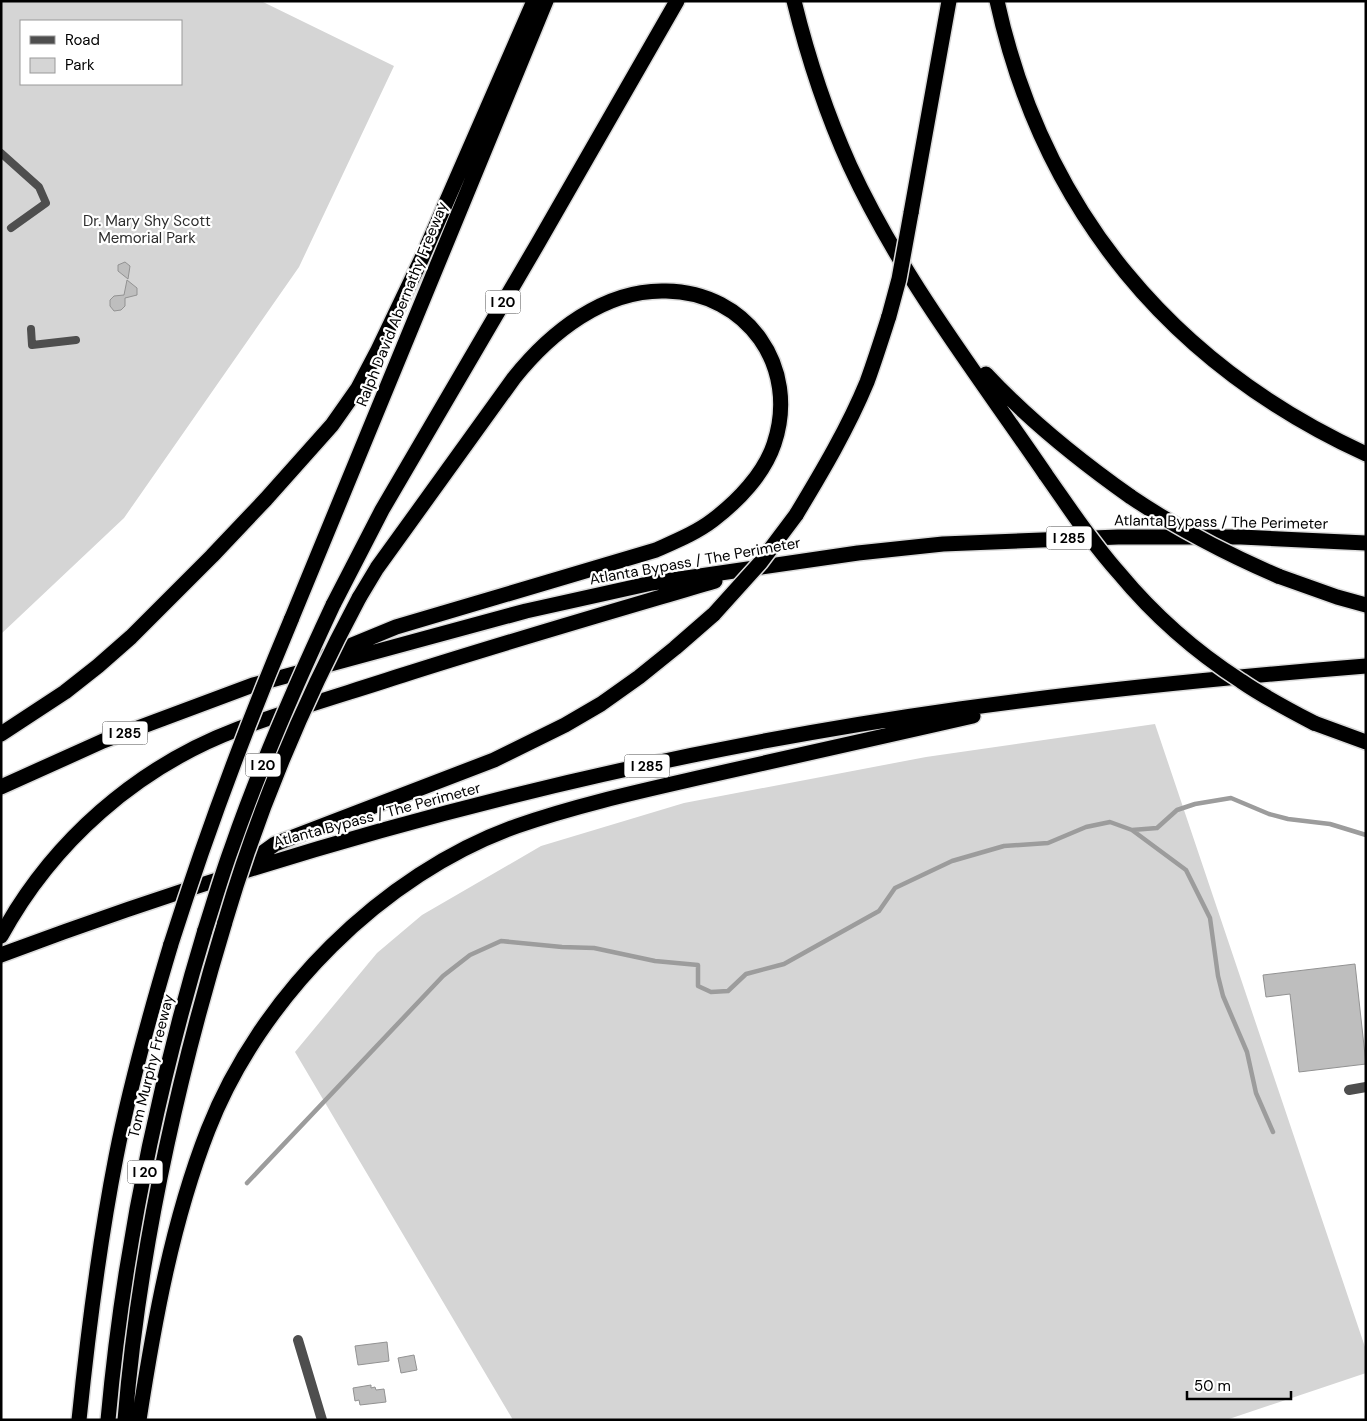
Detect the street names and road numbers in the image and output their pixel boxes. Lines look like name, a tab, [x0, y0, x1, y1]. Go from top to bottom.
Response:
street label: Ralph David Abernathy Freeway	[352, 198, 453, 409]
road number: I 20	[486, 290, 520, 314]
street label: Atlanta Bypass / The Perimeter	[1114, 510, 1329, 534]
road number: I 285	[1046, 526, 1092, 550]
street label: Atlanta Bypass / The Perimeter	[588, 532, 803, 589]
road number: I 285	[102, 721, 148, 744]
road number: I 20	[246, 754, 280, 776]
road number: I 285	[624, 754, 670, 778]
street label: Atlanta Bypass / The Perimeter	[271, 778, 483, 852]
street label: Tom Murphy Freeway	[123, 991, 179, 1140]
road number: I 20	[128, 1160, 162, 1184]

